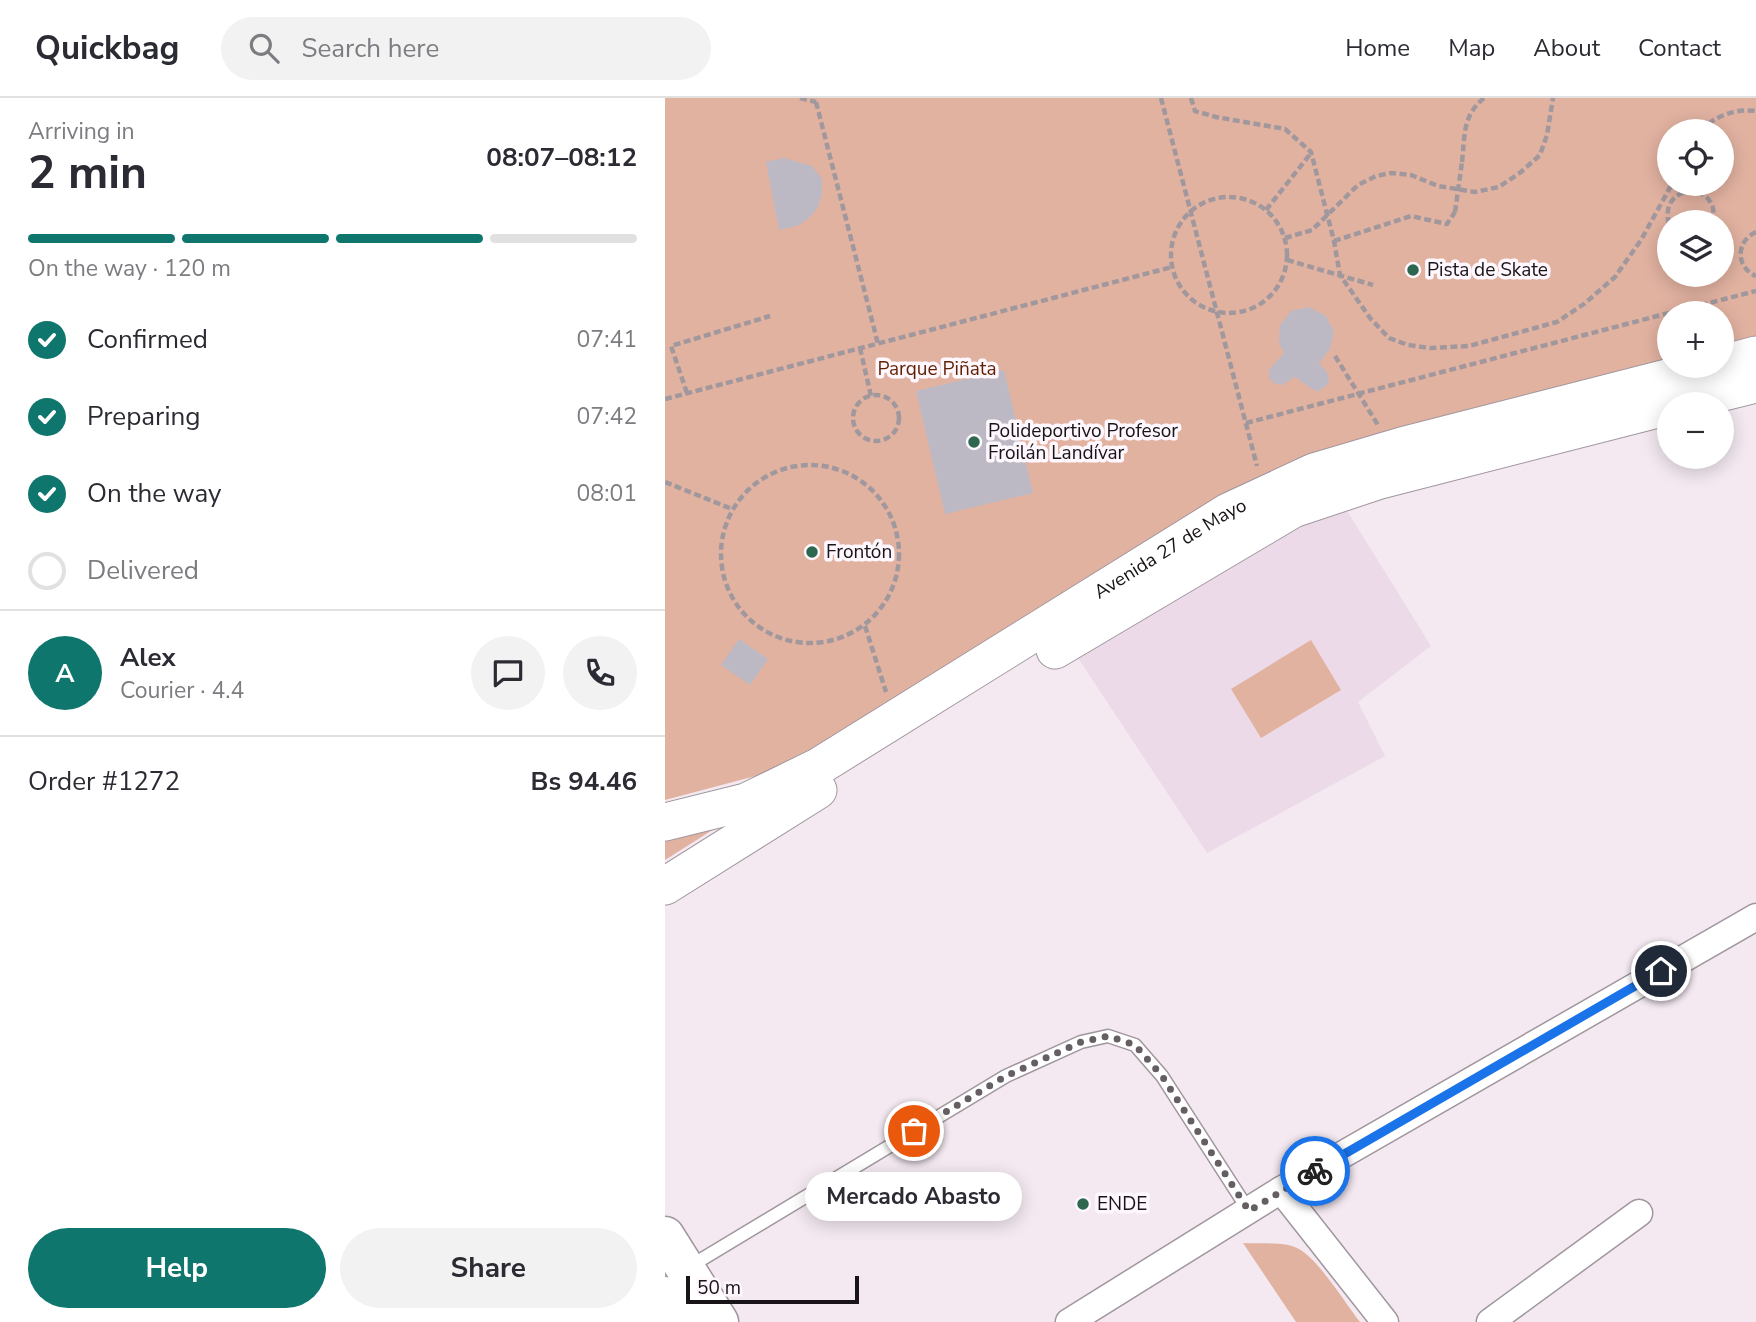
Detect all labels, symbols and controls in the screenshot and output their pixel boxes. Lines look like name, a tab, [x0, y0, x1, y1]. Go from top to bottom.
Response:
search box	[221, 17, 711, 80]
text: Quickbag	[35, 26, 179, 71]
icon: search	[245, 29, 283, 67]
text: Search here	[301, 31, 439, 66]
text: Home	[1345, 32, 1410, 64]
text: Map	[1448, 32, 1495, 64]
text: About	[1533, 32, 1600, 64]
text: Contact	[1638, 32, 1721, 64]
text: Arriving in	[28, 116, 135, 147]
map controls	[1657, 119, 1734, 469]
button: locate	[1657, 119, 1734, 196]
text: 08:07–08:12	[486, 140, 637, 175]
text: 2 min	[28, 141, 147, 204]
button: layers	[1657, 210, 1734, 287]
text: On the way · 120 m	[28, 253, 231, 284]
place label: Pista de Skate	[1427, 257, 1548, 283]
marker: Pista de Skate	[1405, 262, 1421, 278]
button: +	[1657, 301, 1734, 378]
icon: check	[28, 321, 66, 359]
text: Confirmed	[87, 322, 208, 357]
text: 07:41	[577, 324, 637, 355]
park label: Parque Piñata	[877, 356, 997, 382]
button: −	[1657, 392, 1734, 469]
icon: check	[28, 398, 66, 436]
text: Preparing	[87, 399, 200, 434]
text: 07:42	[577, 401, 637, 432]
place label: Polideportivo Profesor Froilán Landívar	[988, 418, 1178, 466]
marker: Polideportivo Profesor Froilán Landívar	[966, 434, 982, 450]
icon: check	[28, 475, 66, 513]
text: On the way	[87, 476, 221, 511]
text: 08:01	[577, 478, 637, 509]
street label: Avenida 27 de Mayo	[1089, 492, 1251, 605]
place label: Frontón	[826, 539, 892, 565]
marker: Frontón	[804, 544, 820, 560]
text: Delivered	[87, 553, 199, 588]
button: chat	[471, 636, 545, 710]
button: phone	[563, 636, 637, 710]
text: Alex	[120, 640, 176, 675]
text: A	[55, 656, 75, 691]
text: Courier · 4.4	[120, 675, 244, 706]
text: Order #1272	[28, 764, 180, 799]
text: Bs 94.46	[531, 764, 637, 799]
pin	[1631, 941, 1691, 1001]
icon: home	[1642, 952, 1680, 990]
pin	[884, 1101, 944, 1161]
icon: bag	[895, 1112, 933, 1150]
courier	[1280, 1136, 1350, 1206]
icon: bike	[1296, 1152, 1334, 1190]
callout: Mercado Abasto	[805, 1173, 1023, 1222]
text: Mercado Abasto	[826, 1181, 1001, 1212]
place label: ENDE	[1097, 1191, 1147, 1217]
marker: ENDE	[1075, 1196, 1091, 1212]
button: Help	[28, 1228, 326, 1308]
button: Share	[340, 1228, 637, 1308]
scale bar	[686, 1273, 859, 1305]
text: 50 m	[697, 1275, 741, 1301]

